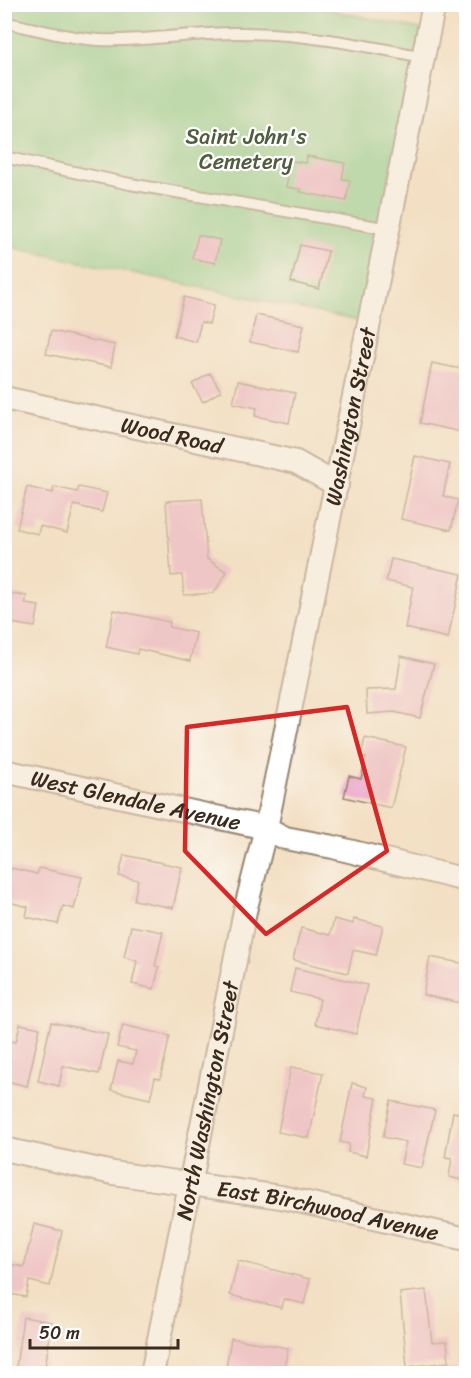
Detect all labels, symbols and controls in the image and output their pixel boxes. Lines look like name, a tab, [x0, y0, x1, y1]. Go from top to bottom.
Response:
park label: Saint John's Cemetery	[185, 117, 307, 181]
street label: Washington Street	[313, 323, 388, 509]
street label: Wood Road	[117, 405, 228, 466]
street label: West Glendale Avenue	[27, 758, 244, 842]
street label: North Washington Street	[164, 976, 251, 1224]
street label: East Birchwood Avenue	[215, 1169, 443, 1252]
scale bar	[30, 1312, 178, 1350]
text: 50 m	[39, 1317, 80, 1349]

